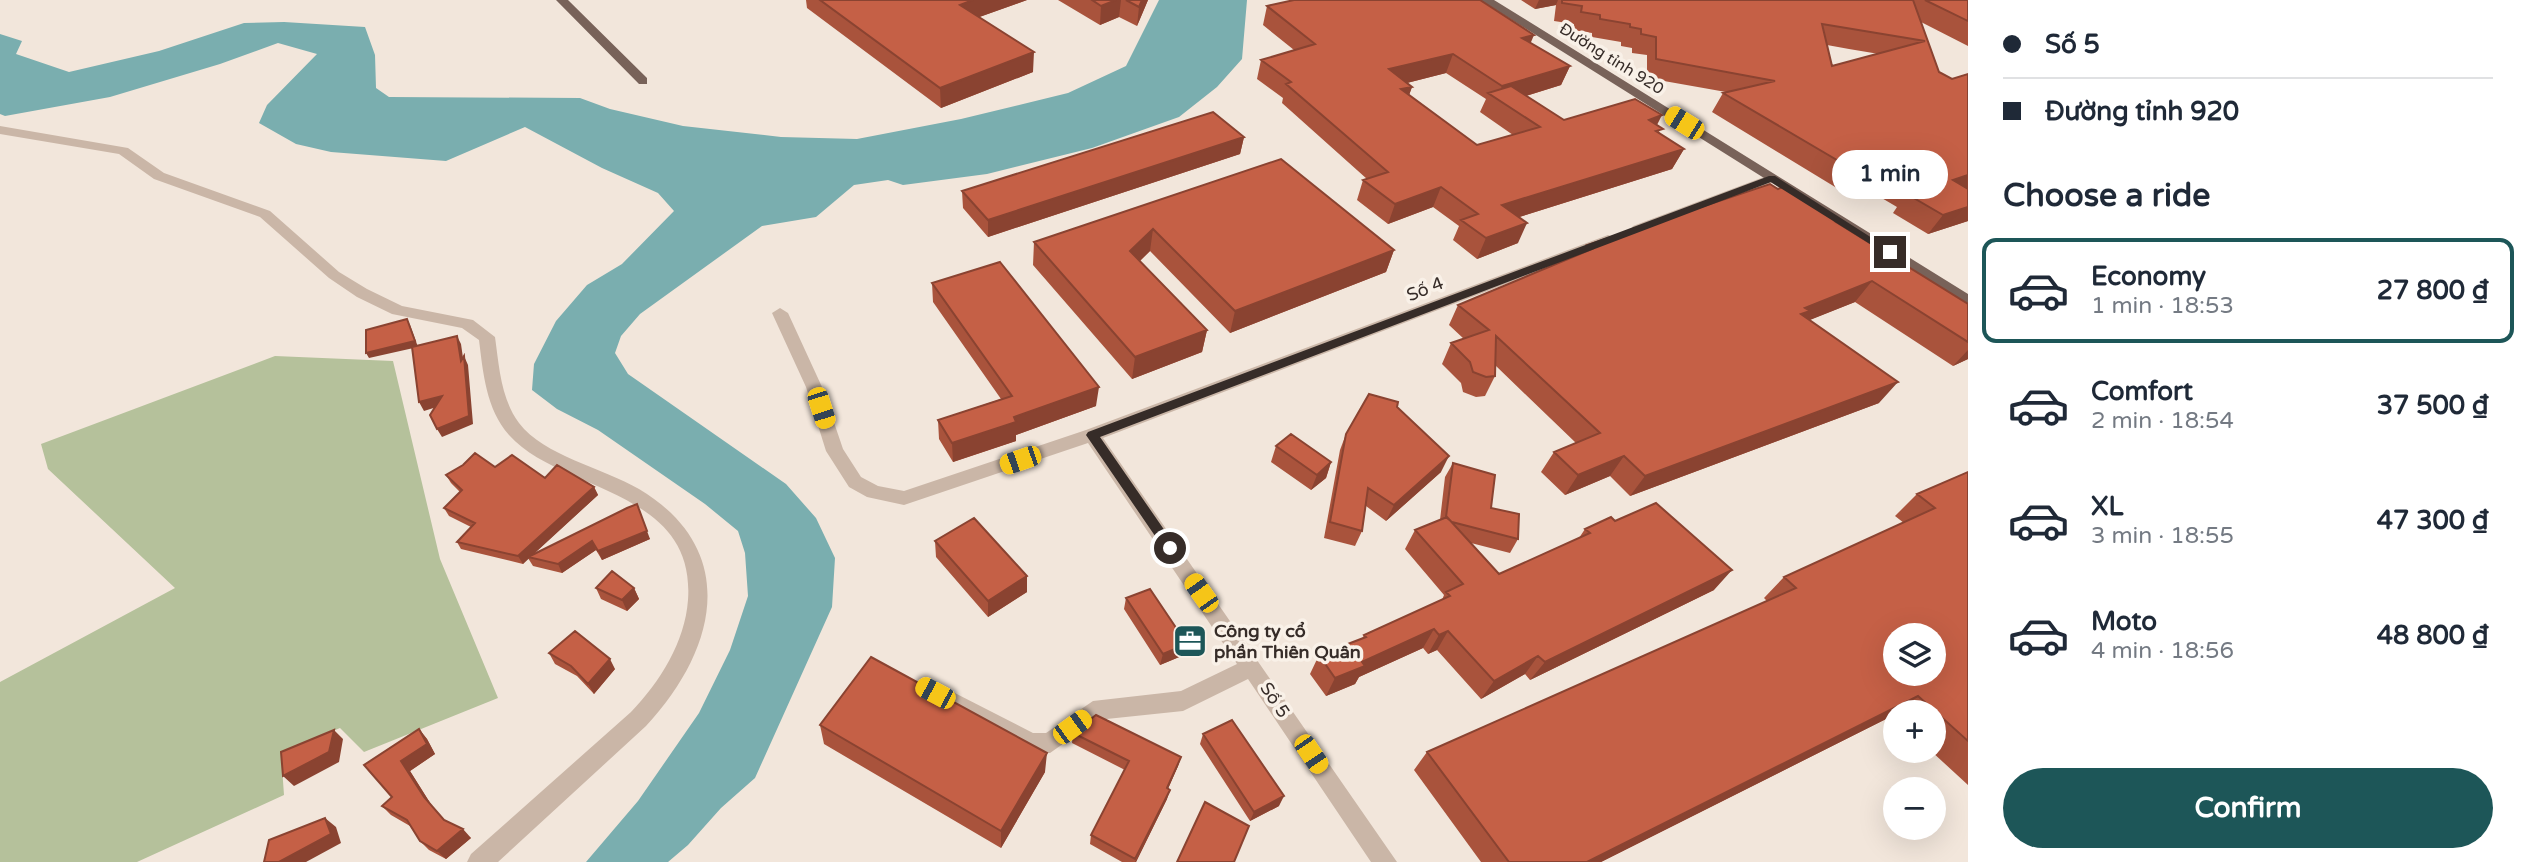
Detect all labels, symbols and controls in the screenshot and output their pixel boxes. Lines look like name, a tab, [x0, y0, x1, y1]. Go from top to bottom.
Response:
street label: Đường tỉnh 920	[1556, 19, 1667, 99]
text: Số 5	[2045, 29, 2100, 60]
text: Đường tỉnh 920	[2045, 96, 2239, 127]
car	[1661, 103, 1708, 143]
callout: 1 min	[1832, 150, 1948, 200]
text: 1 min	[1859, 160, 1921, 188]
text: Choose a ride	[2003, 177, 2210, 215]
route end	[1874, 236, 1906, 268]
icon: car	[2007, 259, 2070, 322]
text: Economy	[2091, 261, 2206, 292]
street label: Số 4	[1403, 272, 1447, 306]
text: 27 800 ₫	[2377, 275, 2489, 306]
text: 1 min · 18:53	[2091, 292, 2234, 320]
icon: car	[2007, 374, 2070, 437]
text: Comfort	[2091, 376, 2193, 407]
car	[805, 385, 838, 431]
text: 37 500 ₫	[2377, 390, 2489, 421]
text: 2 min · 18:54	[2091, 407, 2234, 435]
car	[997, 443, 1044, 477]
icon: car	[2007, 489, 2070, 552]
text: XL	[2091, 491, 2123, 522]
text: 47 300 ₫	[2377, 505, 2489, 536]
text: 3 min · 18:55	[2091, 522, 2234, 550]
route start	[1154, 532, 1186, 564]
car	[1181, 570, 1222, 616]
icon: car	[2007, 604, 2070, 667]
text: Moto	[2091, 606, 2157, 637]
place label: Công ty cổ phần Thiên Quân	[1214, 620, 1361, 663]
text: 48 800 ₫	[2377, 620, 2489, 651]
office icon: Công ty cổ phần Thiên Quân	[1171, 622, 1209, 660]
map controls	[1883, 623, 1946, 840]
button: layers	[1883, 623, 1946, 686]
text: 4 min · 18:56	[2091, 637, 2234, 665]
car	[912, 674, 959, 712]
street label: Số 5	[1255, 678, 1295, 722]
button: +	[1883, 700, 1946, 763]
car	[1049, 706, 1096, 748]
car	[1291, 731, 1332, 777]
button: Confirm	[2003, 768, 2493, 848]
button: −	[1883, 777, 1946, 840]

